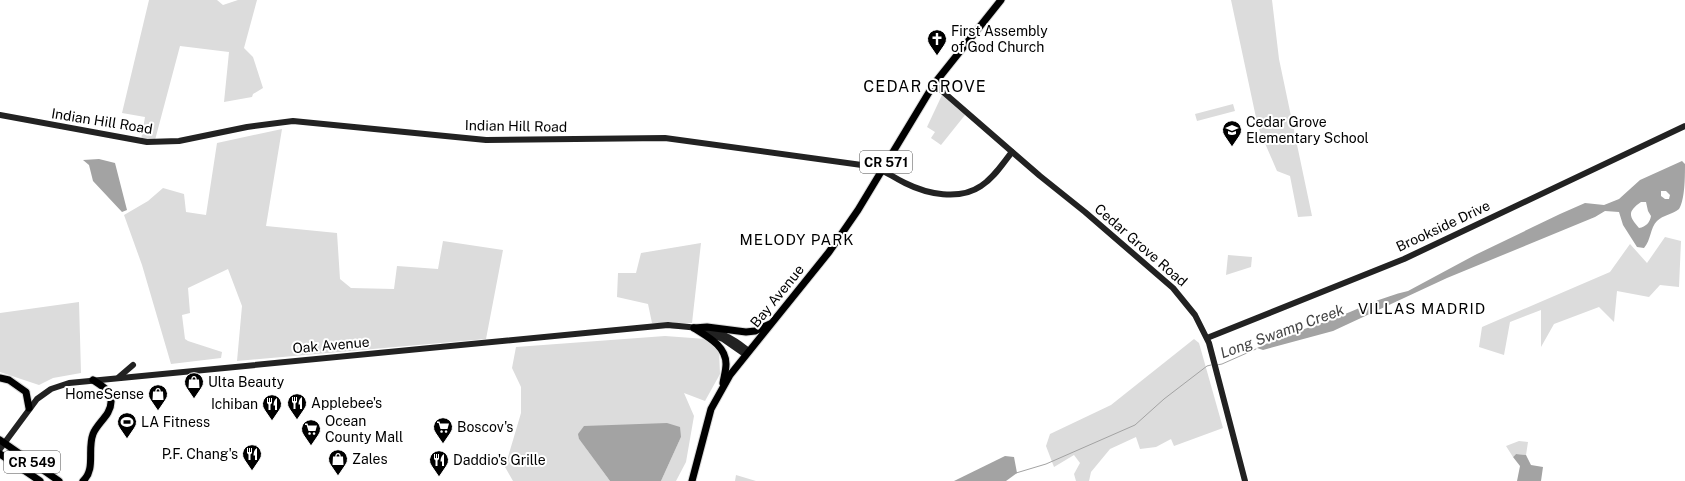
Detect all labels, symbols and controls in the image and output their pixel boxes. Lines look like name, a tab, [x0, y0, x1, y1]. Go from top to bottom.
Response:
place label: First Assembly of God Church	[951, 23, 1048, 55]
church icon: First Assembly of God Church	[926, 28, 948, 56]
district label: CEDAR GROVE	[863, 77, 987, 96]
street label: Indian Hill Road	[50, 105, 154, 137]
place label: Cedar Grove Elementary School	[1246, 114, 1369, 146]
street label: Indian Hill Road	[465, 117, 567, 135]
school or university icon: Cedar Grove Elementary School	[1221, 119, 1243, 147]
road number: CR 571	[860, 151, 912, 173]
street label: Brookside Drive	[1393, 197, 1493, 255]
street label: Cedar Grove Road	[1092, 201, 1190, 289]
district label: MELODY PARK	[739, 231, 855, 248]
street label: Bay Avenue	[747, 261, 807, 330]
water label: Long Swamp Creek	[1218, 300, 1347, 361]
district label: VILLAS MADRID	[1358, 300, 1486, 317]
street label: Oak Avenue	[292, 334, 370, 356]
shop icon: Ulta Beauty	[183, 371, 205, 399]
place label: Ulta Beauty	[208, 374, 285, 390]
shop icon: HomeSense	[147, 383, 169, 411]
place label: HomeSense	[65, 386, 144, 402]
restaurant icon: Applebee's	[286, 392, 308, 420]
restaurant icon: Ichiban	[261, 393, 283, 421]
place label: Applebee's	[311, 395, 382, 411]
place label: Ichiban	[211, 396, 258, 412]
sports icon: LA Fitness	[116, 411, 138, 439]
place label: Ocean County Mall	[325, 413, 403, 445]
place label: LA Fitness	[141, 414, 210, 430]
supermarket icon: Boscov's	[432, 416, 454, 444]
supermarket icon: Ocean County Mall	[300, 418, 322, 446]
place label: Boscov's	[457, 419, 513, 435]
restaurant icon: P.F. Chang's	[241, 443, 263, 471]
place label: P.F. Chang's	[162, 446, 238, 462]
shop icon: Zales	[327, 448, 349, 476]
restaurant icon: Daddio's Grille	[428, 449, 450, 477]
road number: CR 549	[4, 451, 60, 473]
place label: Zales	[352, 451, 388, 467]
place label: Daddio's Grille	[453, 452, 546, 468]

